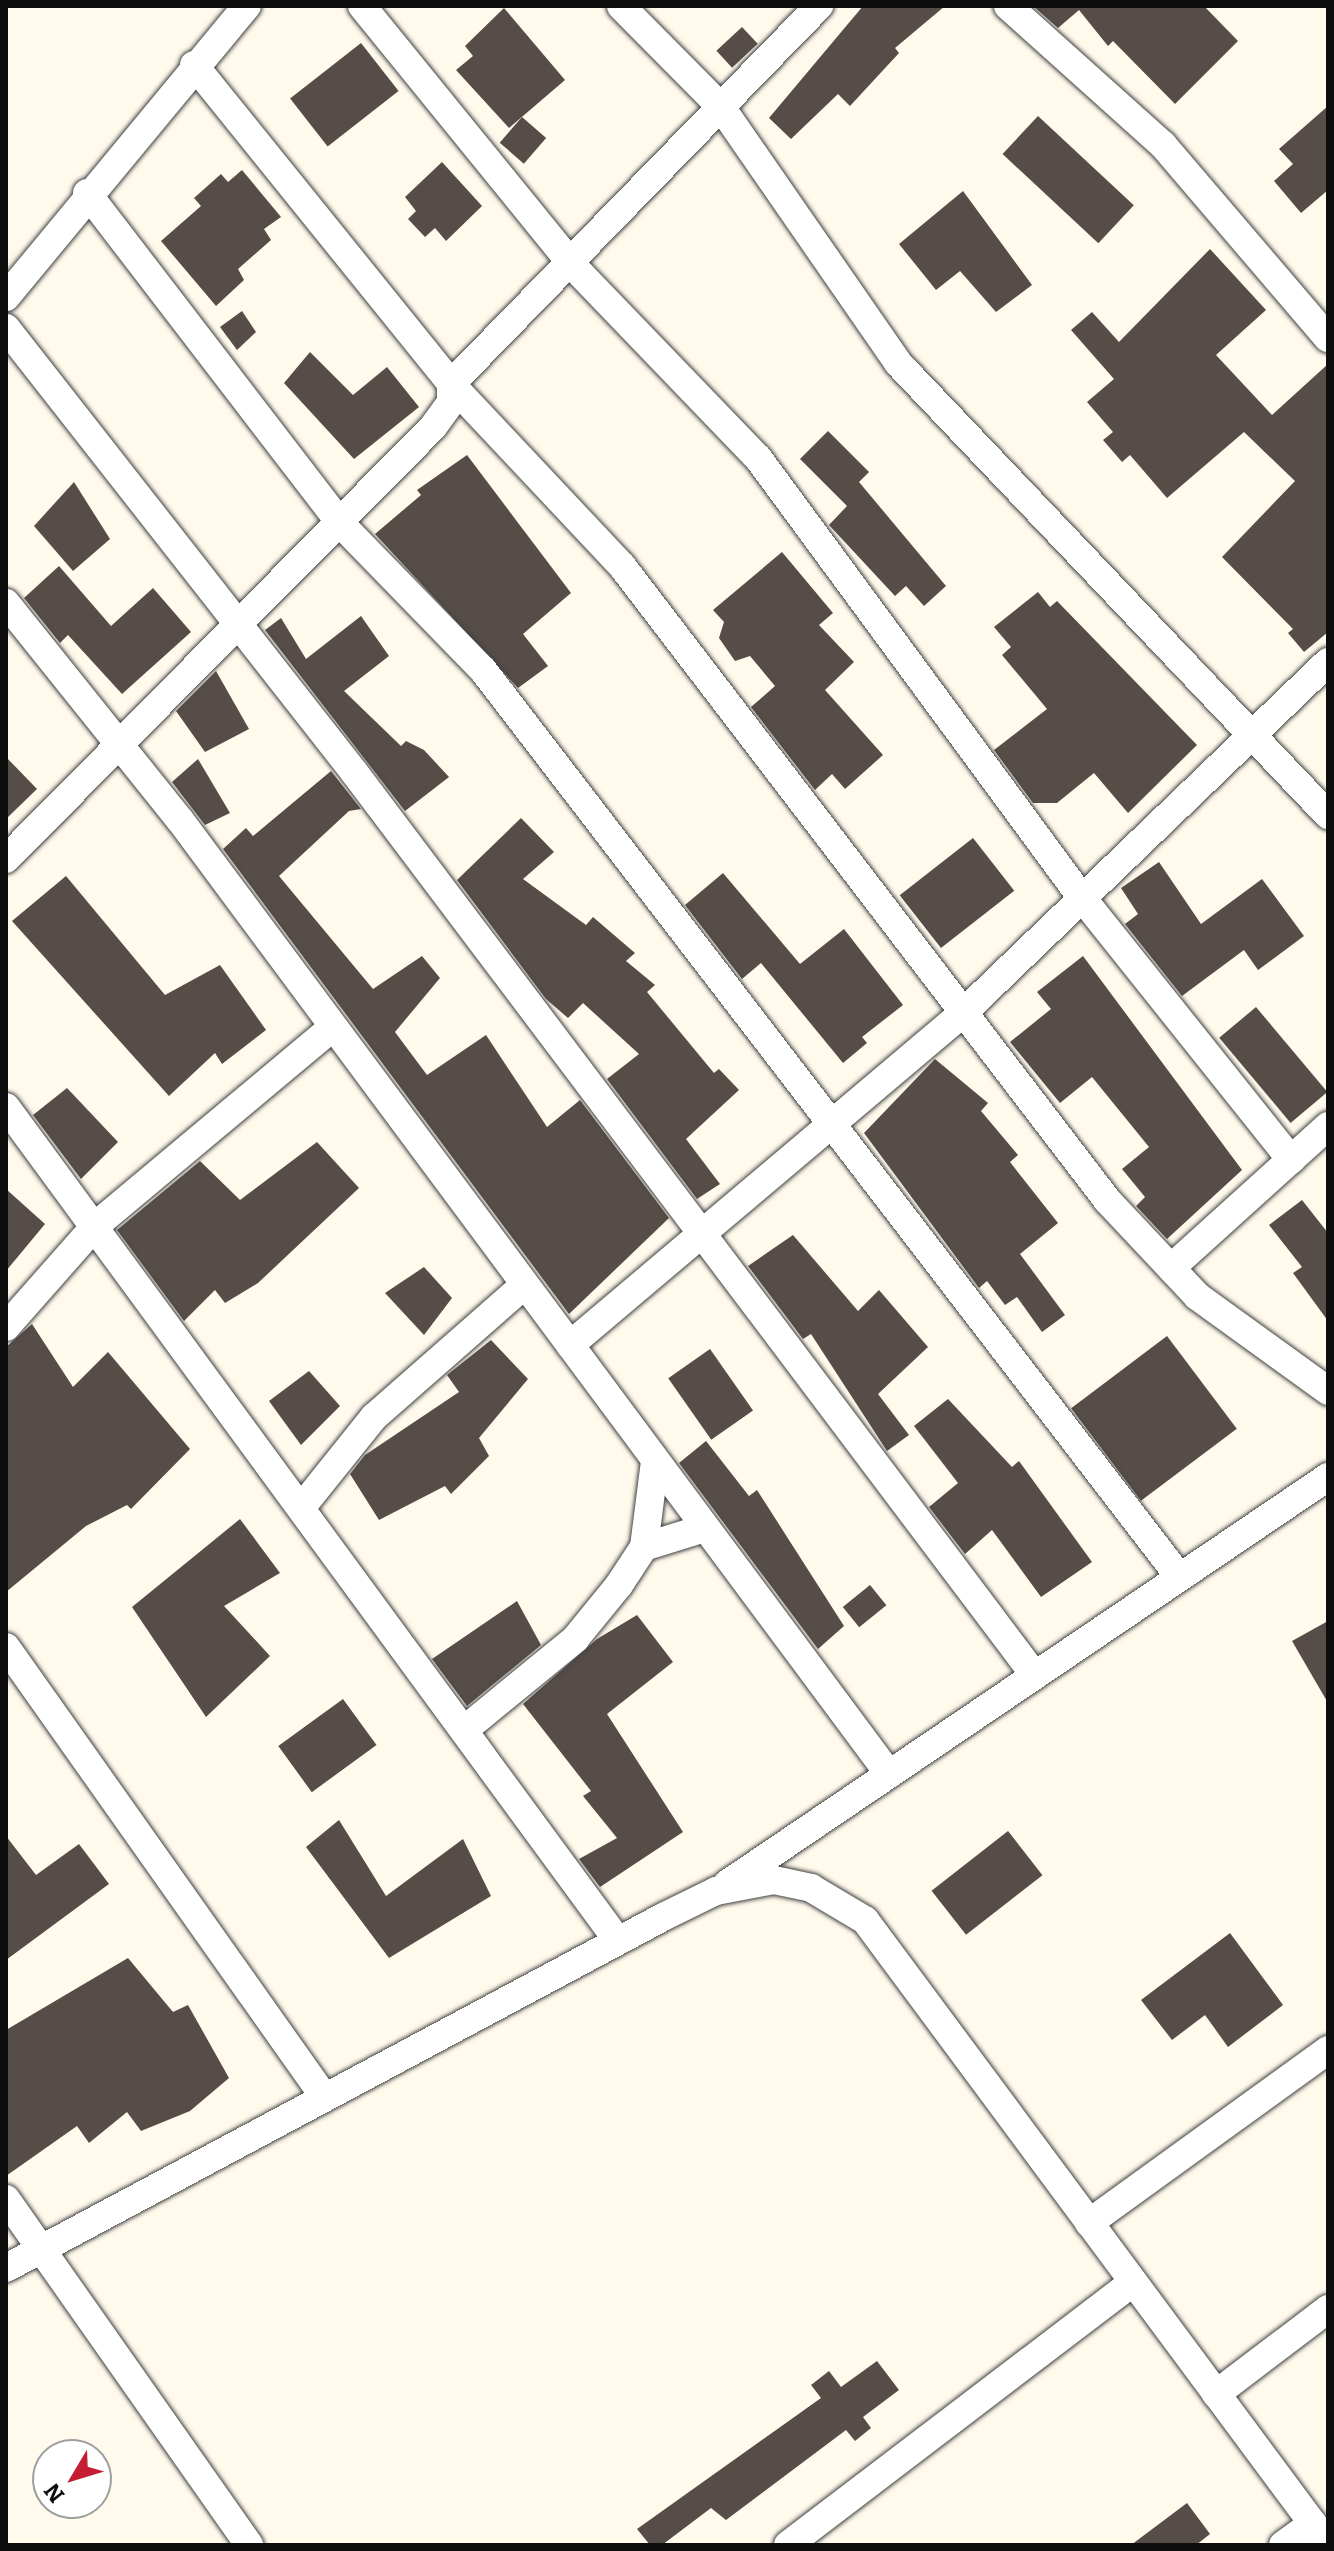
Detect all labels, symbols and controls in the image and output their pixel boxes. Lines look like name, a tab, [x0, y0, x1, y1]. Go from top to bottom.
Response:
north arrow	[32, 2439, 112, 2519]
text: N	[38, 2478, 70, 2508]

